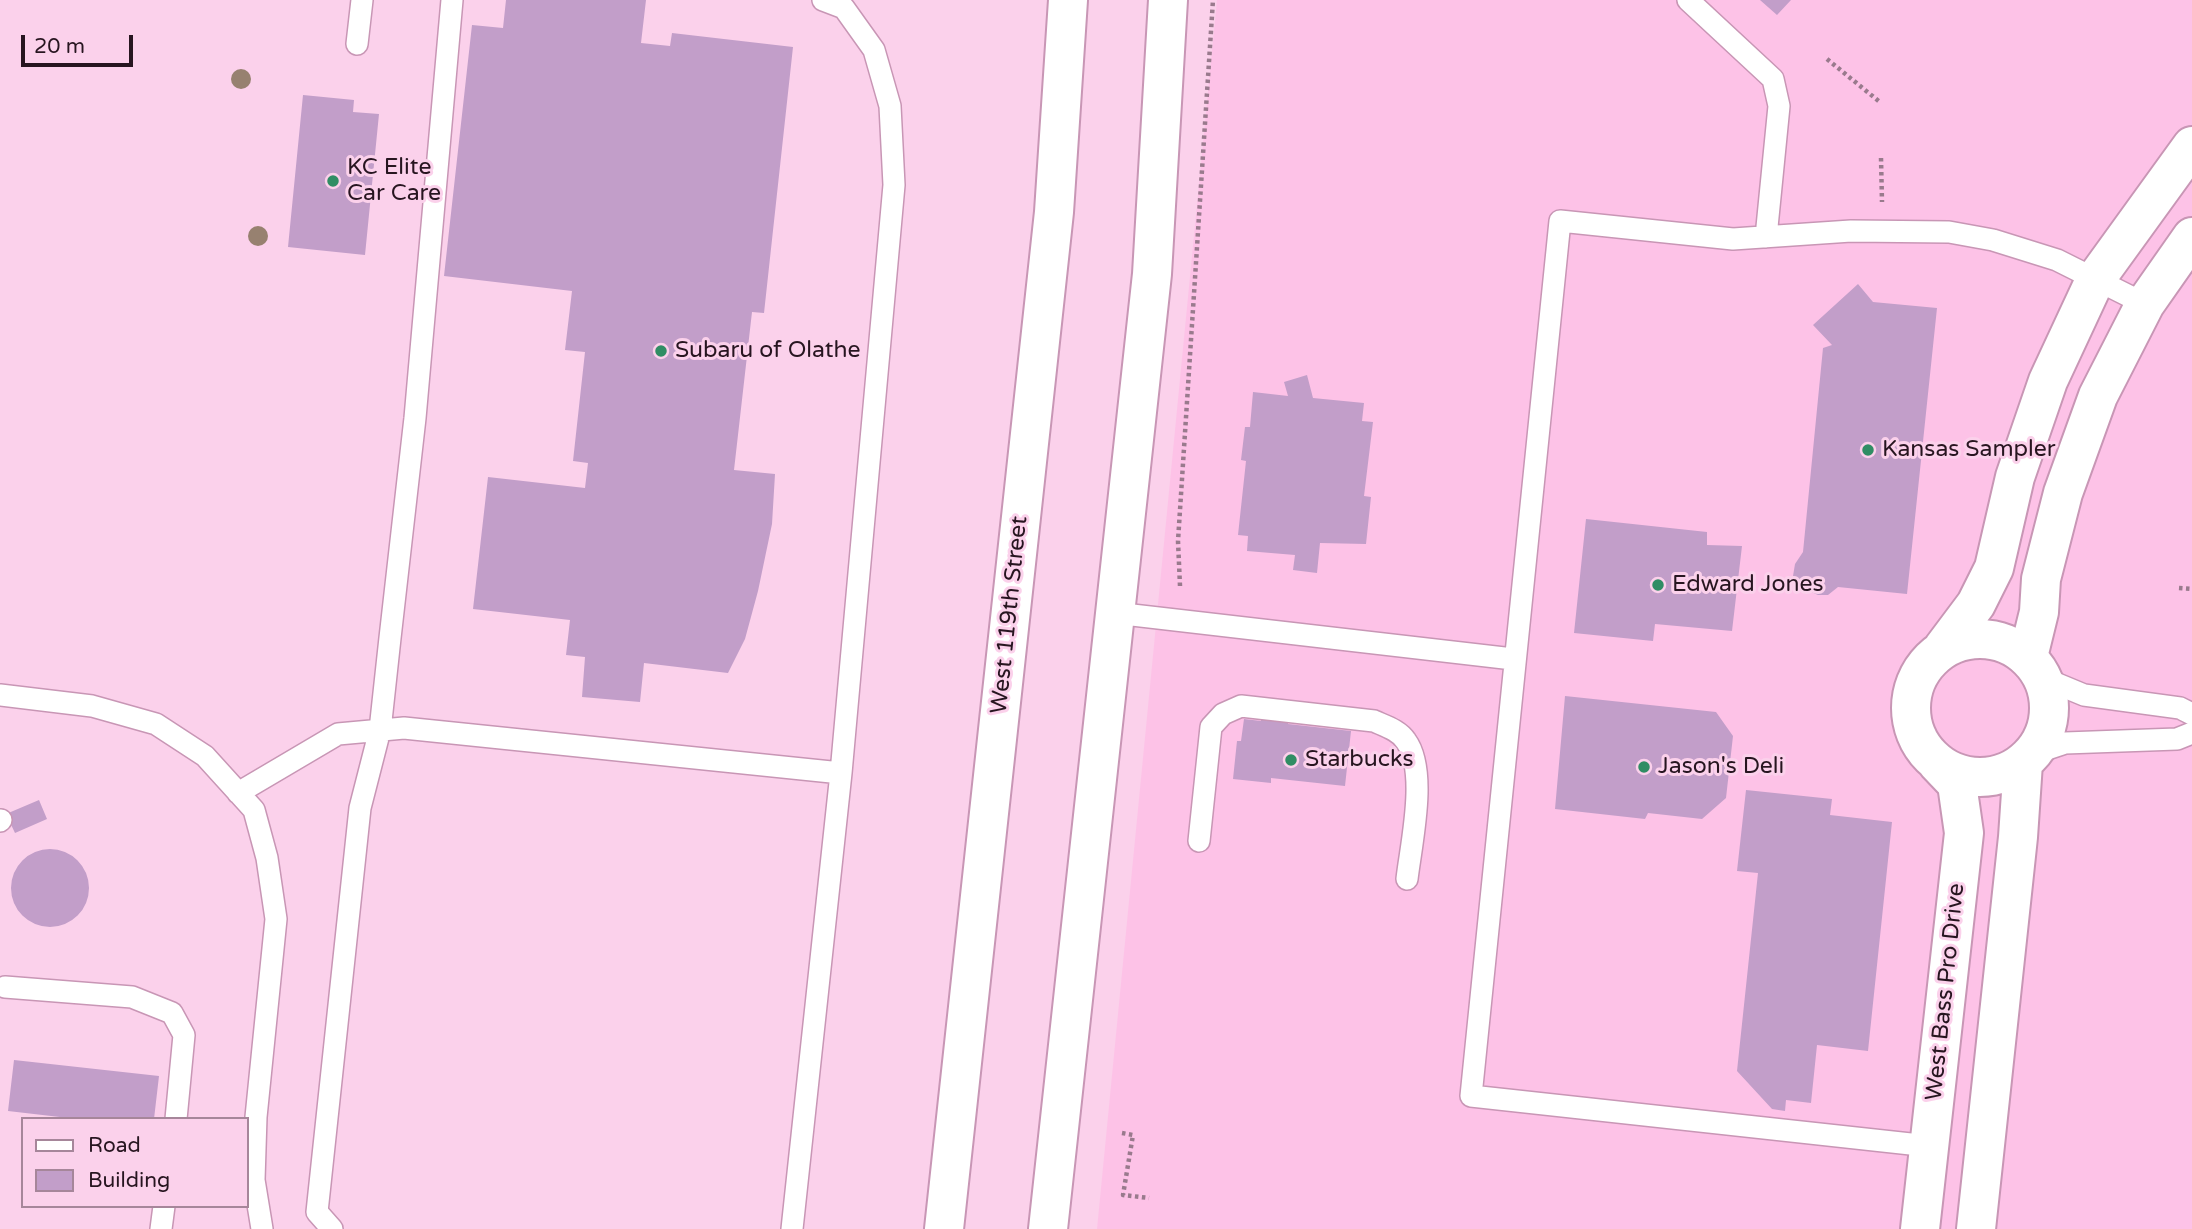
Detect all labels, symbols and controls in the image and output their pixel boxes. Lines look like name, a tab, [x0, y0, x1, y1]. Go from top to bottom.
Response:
scale bar	[24, 21, 136, 65]
text: 20 m	[34, 34, 85, 59]
place label: KC Elite Car Care	[347, 154, 441, 208]
marker: KC Elite Car Care	[325, 173, 341, 189]
place label: Subaru of Olathe	[675, 337, 860, 365]
marker: Subaru of Olathe	[653, 343, 669, 359]
place label: Kansas Sampler	[1882, 436, 2056, 464]
marker: Kansas Sampler	[1860, 442, 1876, 458]
street label: West 119th Street	[986, 515, 1034, 715]
place label: Edward Jones	[1672, 571, 1824, 599]
marker: Edward Jones	[1650, 577, 1666, 593]
place label: Starbucks	[1305, 746, 1413, 774]
marker: Starbucks	[1283, 752, 1299, 768]
place label: Jason's Deli	[1658, 753, 1784, 781]
marker: Jason's Deli	[1636, 759, 1652, 775]
street label: West Bass Pro Drive	[1921, 882, 1971, 1102]
legend	[21, 1117, 248, 1208]
text: Road	[88, 1133, 141, 1158]
text: Building	[88, 1168, 170, 1193]

